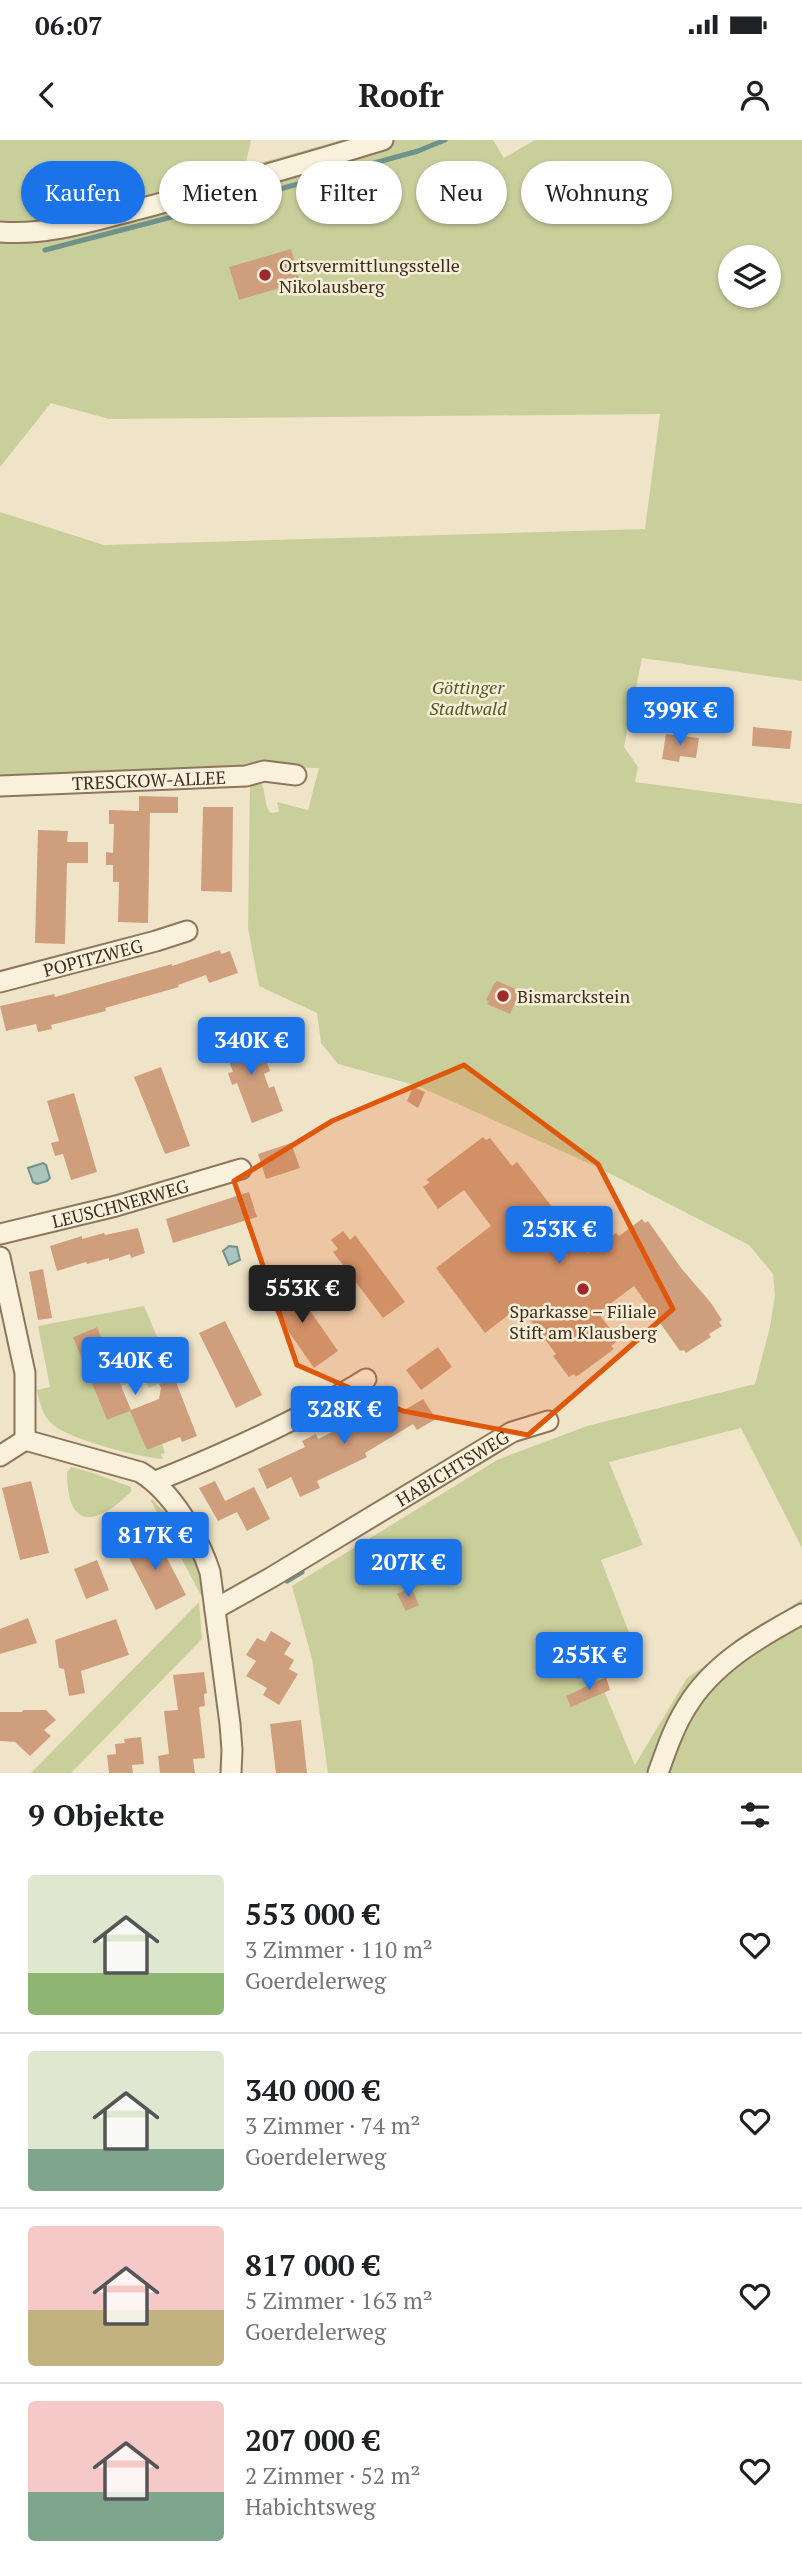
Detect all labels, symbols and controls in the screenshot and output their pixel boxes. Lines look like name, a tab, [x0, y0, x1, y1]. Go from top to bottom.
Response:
text: 06:07	[35, 8, 103, 42]
text: Roofr	[358, 74, 444, 116]
icon: back	[28, 76, 66, 114]
icon: person	[736, 76, 774, 114]
chip: Kaufen	[21, 161, 145, 224]
chip: Mieten	[159, 161, 282, 224]
chip: Filter	[296, 161, 402, 224]
chip: Neu	[416, 161, 507, 224]
chip: Wohnung	[521, 161, 672, 224]
map controls	[718, 245, 781, 308]
button: layers	[718, 245, 781, 308]
place label: Ortsvermittlungsstelle Nikolausberg	[279, 253, 460, 298]
marker: Ortsvermittlungsstelle Nikolausberg	[257, 267, 273, 283]
park label: Göttinger Stadtwald	[429, 675, 507, 720]
pin: 399K €	[623, 688, 737, 747]
text: 399K €	[643, 694, 717, 725]
street label: TRESCKOW-ALLEE	[71, 765, 226, 795]
street label: POPITZWEG	[40, 933, 146, 982]
place label: Bismarckstein	[517, 984, 630, 1008]
marker: Bismarckstein	[495, 988, 511, 1004]
pin: 340K €	[194, 1018, 308, 1077]
text: 340K €	[214, 1024, 288, 1055]
street label: LEUSCHNERWEG	[49, 1173, 192, 1233]
pin: 253K €	[502, 1206, 616, 1266]
text: 253K €	[522, 1213, 596, 1244]
pin: 553K €	[245, 1266, 359, 1325]
text: 553K €	[265, 1272, 339, 1303]
marker: Sparkasse – Filiale Stift am Klausberg	[575, 1281, 591, 1297]
place label: Sparkasse – Filiale Stift am Klausberg	[509, 1299, 657, 1344]
pin: 340K €	[78, 1338, 192, 1397]
text: 340K €	[98, 1344, 172, 1375]
pin: 328K €	[287, 1386, 401, 1446]
text: 328K €	[307, 1393, 381, 1424]
street label: HABICHTSWEG	[391, 1424, 514, 1511]
pin: 817K €	[98, 1512, 212, 1572]
text: 817K €	[118, 1519, 192, 1550]
pin: 207K €	[351, 1540, 465, 1599]
text: 207K €	[371, 1546, 445, 1577]
pin: 255K €	[532, 1632, 646, 1692]
text: 255K €	[552, 1639, 626, 1670]
text: 9 Objekte	[28, 1795, 165, 1835]
icon: filters	[736, 1796, 774, 1834]
text: 553 000 €	[245, 1894, 380, 1934]
icon: home	[84, 1903, 168, 1987]
icon: heart	[736, 1926, 774, 1964]
text: 3 Zimmer · 110 m²	[245, 1934, 433, 1965]
text: Goerdelerweg	[245, 1965, 386, 1996]
text: 340 000 €	[245, 2070, 380, 2110]
icon: home	[84, 2079, 168, 2163]
icon: heart	[736, 2102, 774, 2140]
text: 3 Zimmer · 74 m²	[245, 2110, 420, 2141]
text: Goerdelerweg	[245, 2141, 386, 2172]
text: 817 000 €	[245, 2245, 380, 2285]
icon: home	[84, 2254, 168, 2338]
icon: heart	[736, 2277, 774, 2315]
text: 5 Zimmer · 163 m²	[245, 2285, 433, 2316]
text: Goerdelerweg	[245, 2316, 386, 2347]
text: 207 000 €	[245, 2420, 380, 2460]
icon: home	[84, 2429, 168, 2513]
icon: heart	[736, 2452, 774, 2490]
text: 2 Zimmer · 52 m²	[245, 2460, 420, 2491]
text: Habichtsweg	[245, 2491, 376, 2522]

